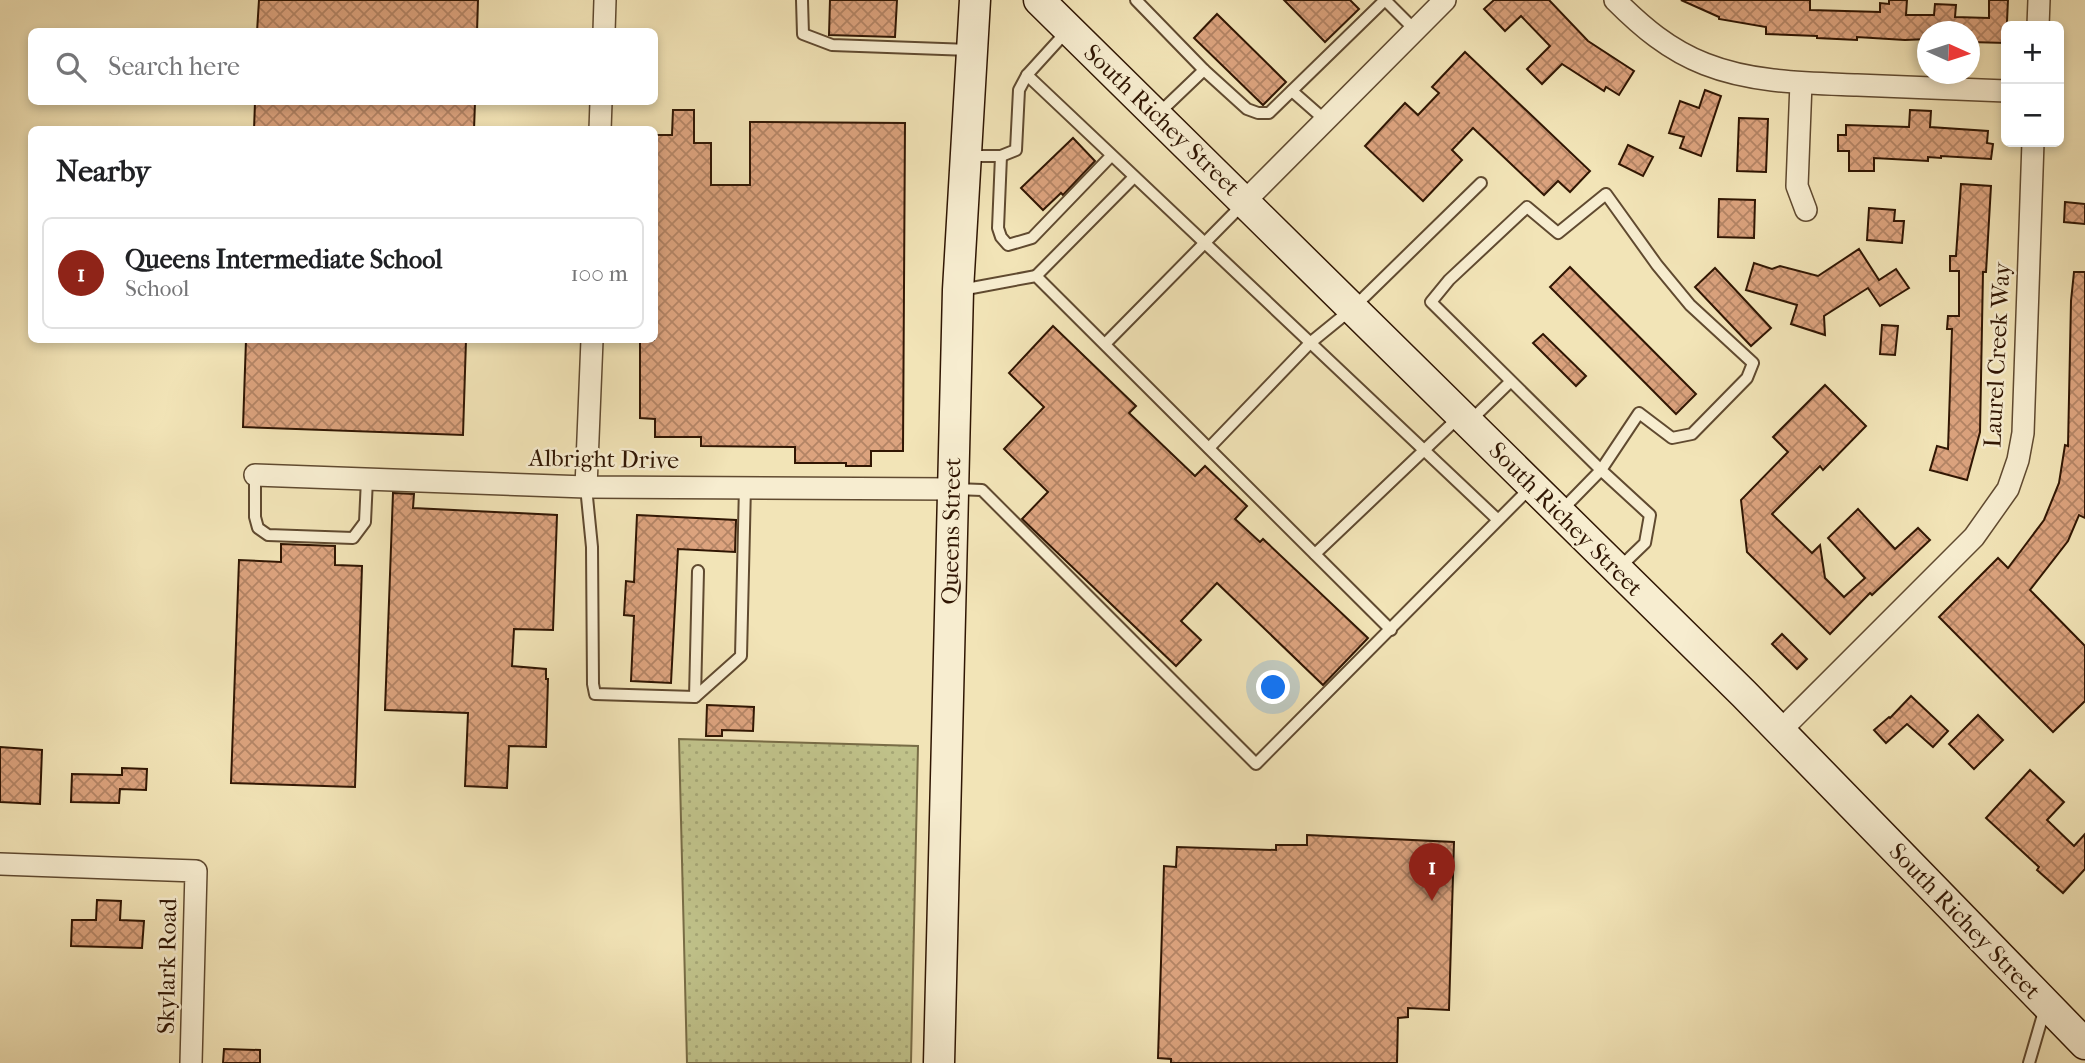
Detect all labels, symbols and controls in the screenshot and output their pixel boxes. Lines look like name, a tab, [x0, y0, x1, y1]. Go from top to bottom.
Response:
north arrow	[1917, 21, 1980, 84]
map controls	[2001, 21, 2064, 147]
button: +	[2001, 21, 2064, 84]
search box	[28, 28, 658, 105]
street label: South Richey Street	[1078, 38, 1246, 202]
icon: search	[52, 48, 90, 86]
text: Search here	[108, 51, 240, 82]
button: −	[2001, 84, 2064, 147]
text: Nearby	[56, 154, 151, 189]
text: Queens Intermediate School	[125, 244, 442, 275]
text: 1	[77, 260, 85, 287]
text: 100 m	[570, 260, 628, 287]
street label: Laurel Creek Way	[1978, 260, 2016, 448]
text: School	[125, 275, 189, 302]
street label: South Richey Street	[1483, 436, 1649, 602]
street label: Albright Drive	[528, 444, 679, 474]
street label: Queens Street	[936, 457, 966, 605]
your location	[1256, 670, 1290, 704]
street label: South Richey Street	[1883, 837, 2047, 1005]
pin: 1	[1409, 843, 1455, 901]
street label: Skylark Road	[152, 897, 182, 1034]

